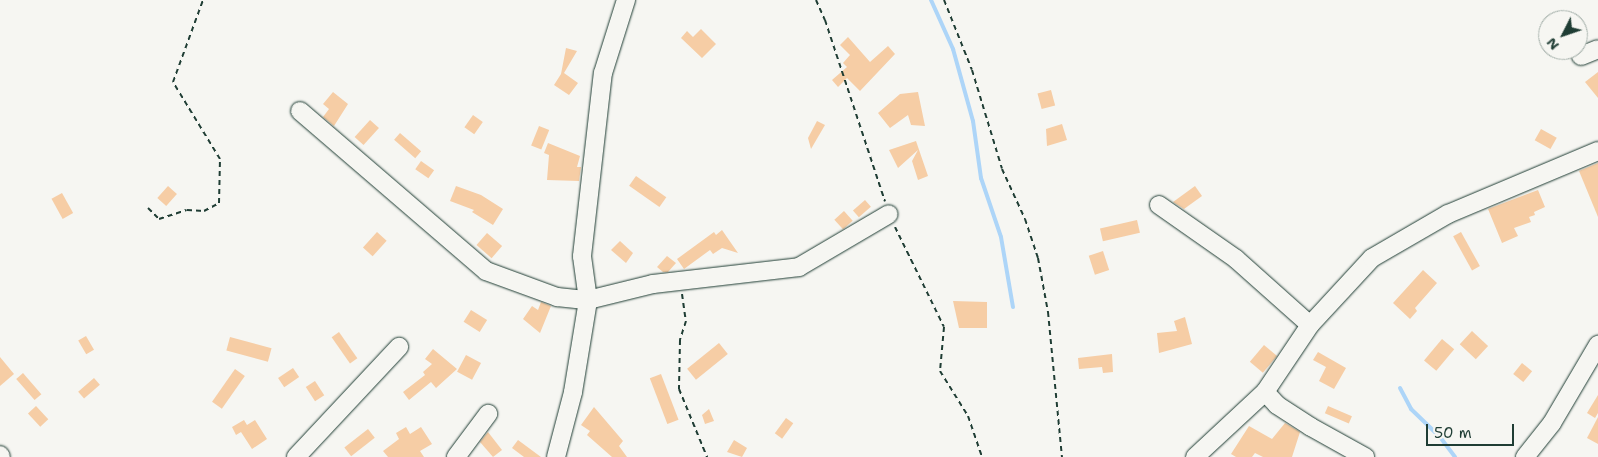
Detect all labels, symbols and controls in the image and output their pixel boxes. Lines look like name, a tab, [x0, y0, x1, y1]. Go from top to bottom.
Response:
north arrow	[1538, 10, 1588, 60]
text: N	[1542, 34, 1563, 54]
scale bar	[1428, 414, 1516, 446]
text: 50 m	[1434, 423, 1472, 443]

